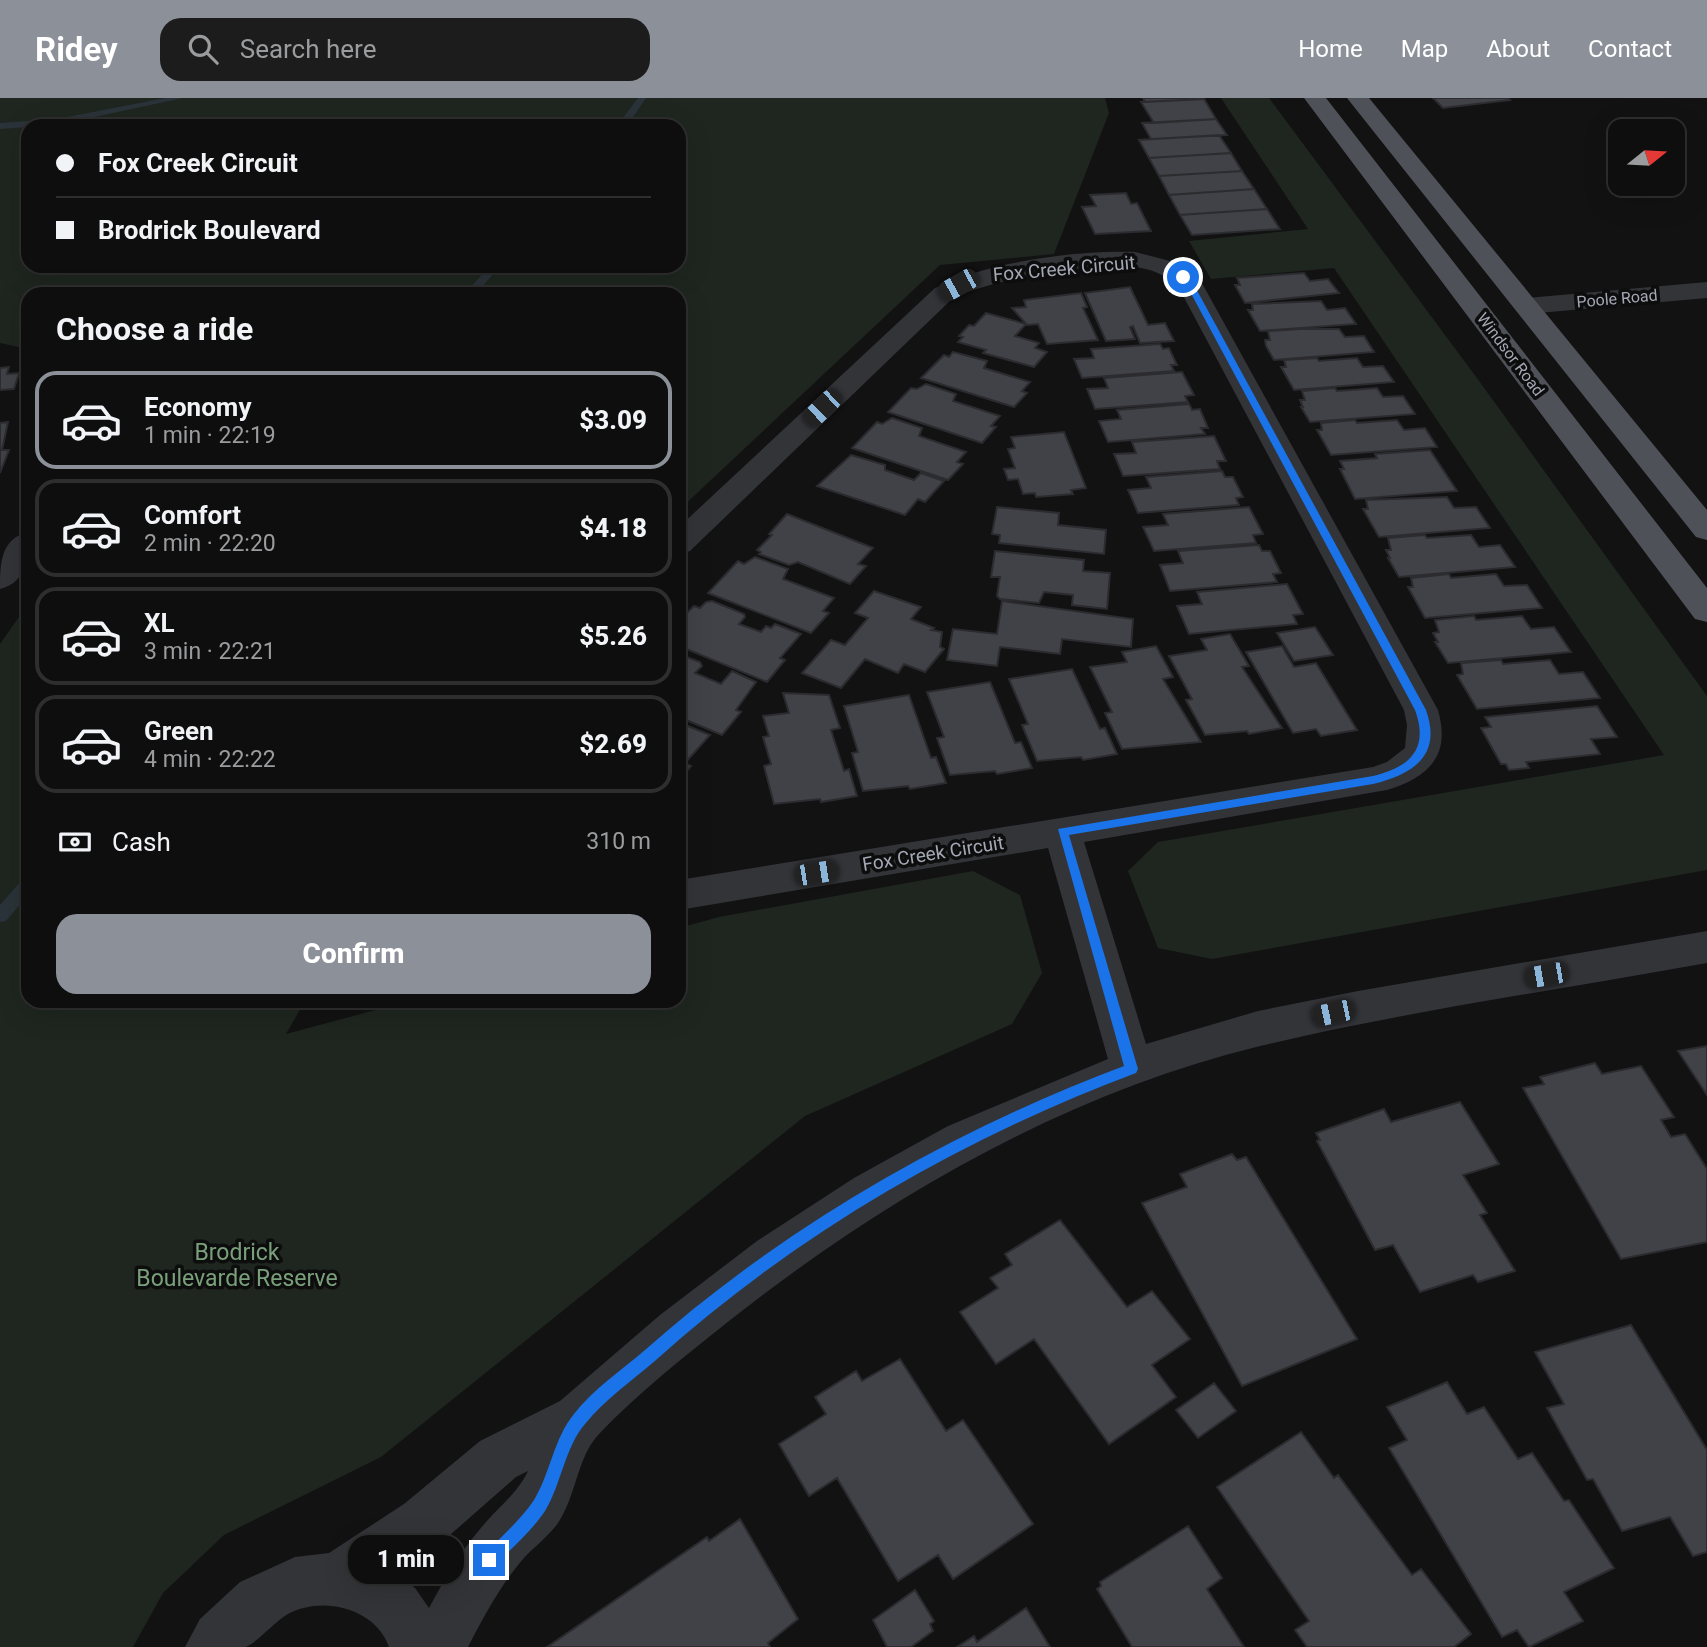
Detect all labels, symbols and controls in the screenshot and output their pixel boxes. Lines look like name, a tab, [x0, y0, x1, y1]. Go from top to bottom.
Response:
search box	[160, 18, 650, 81]
text: Ridey	[35, 30, 118, 69]
icon: search	[184, 30, 222, 68]
text: Search here	[240, 34, 376, 64]
text: Home	[1298, 35, 1363, 63]
text: Map	[1401, 35, 1448, 63]
text: About	[1486, 35, 1550, 63]
text: Contact	[1588, 35, 1672, 63]
north arrow	[1608, 119, 1685, 196]
map controls	[1608, 119, 1685, 196]
text: Fox Creek Circuit	[98, 148, 298, 178]
text: Brodrick Boulevard	[98, 215, 321, 245]
street label: Fox Creek Circuit	[992, 251, 1136, 286]
route start	[1167, 261, 1199, 293]
car	[935, 266, 982, 304]
street label: Poole Road	[1576, 285, 1658, 312]
street label: Windsor Road	[1473, 309, 1548, 400]
text: Choose a ride	[56, 310, 253, 348]
car	[800, 386, 845, 430]
icon: car	[60, 389, 123, 452]
text: Economy	[144, 392, 251, 422]
text: $3.09	[579, 405, 647, 435]
text: 1 min · 22:19	[144, 422, 276, 449]
icon: car	[60, 497, 123, 560]
text: Comfort	[144, 500, 241, 530]
text: $4.18	[579, 513, 647, 543]
text: 2 min · 22:20	[144, 530, 276, 557]
icon: car	[60, 605, 123, 668]
text: XL	[144, 608, 175, 638]
text: $5.26	[579, 621, 647, 651]
text: 3 min · 22:21	[144, 638, 276, 665]
icon: car	[60, 713, 123, 776]
text: Green	[144, 716, 214, 746]
text: $2.69	[579, 729, 647, 759]
text: 4 min · 22:22	[144, 746, 276, 773]
icon: cash	[56, 823, 94, 861]
text: Cash	[112, 827, 171, 857]
text: 310 m	[586, 828, 651, 855]
street label: Fox Creek Circuit	[861, 831, 1005, 876]
car	[794, 859, 839, 887]
button: Confirm	[56, 914, 651, 994]
car	[1524, 961, 1569, 989]
car	[1311, 998, 1356, 1028]
park label: Brodrick Boulevarde Reserve	[136, 1239, 338, 1292]
callout: 1 min	[349, 1536, 464, 1584]
route end	[473, 1544, 505, 1576]
text: 1 min	[377, 1546, 435, 1573]

